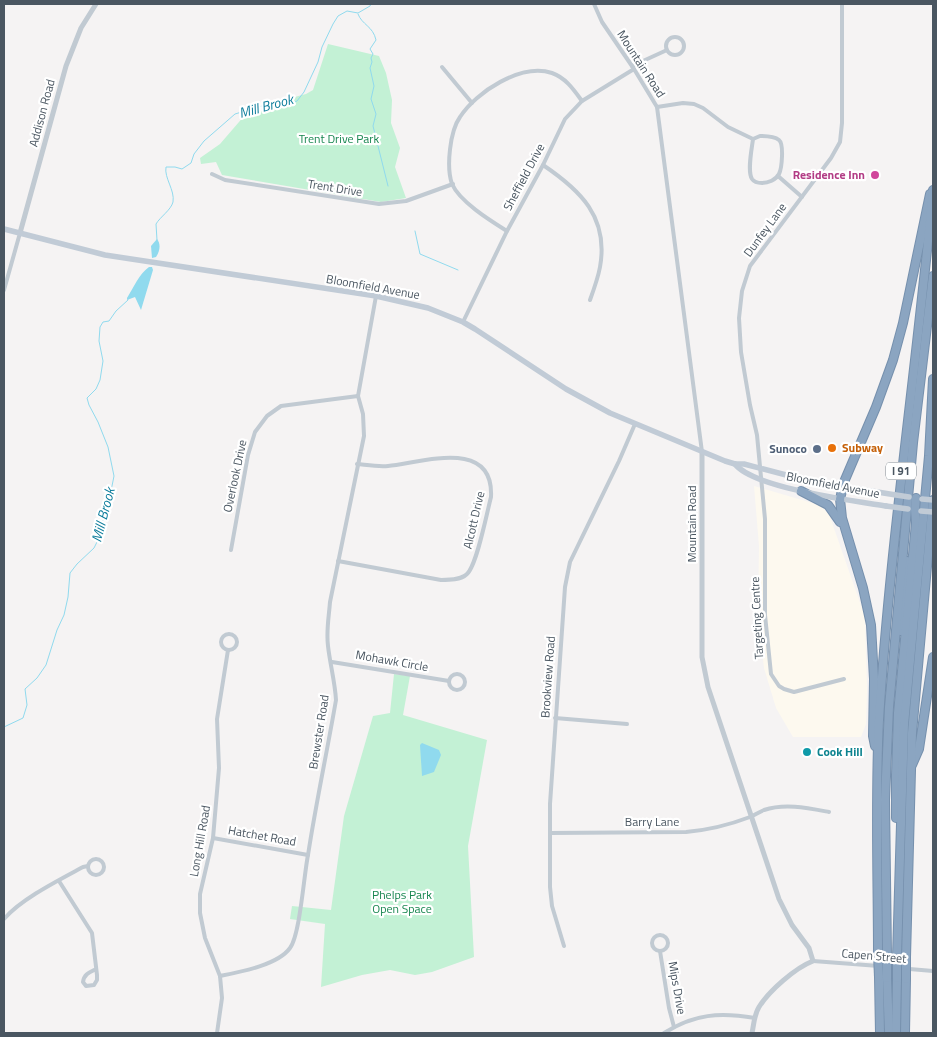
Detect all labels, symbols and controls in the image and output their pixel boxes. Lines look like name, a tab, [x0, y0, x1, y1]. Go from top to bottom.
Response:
street label: Mountain Road	[612, 26, 670, 101]
street label: Addison Road	[23, 77, 60, 149]
water label: Mill Brook	[236, 88, 297, 123]
park label: Trent Drive Park	[299, 129, 379, 148]
street label: Sheffield Drive	[498, 140, 549, 214]
place label: Residence Inn	[793, 165, 865, 184]
marker: Residence Inn	[869, 169, 881, 181]
street label: Trent Drive	[306, 174, 364, 201]
street label: Dunfey Lane	[738, 199, 791, 261]
street label: Bloomfield Avenue	[325, 269, 421, 304]
street label: Overlook Drive	[218, 438, 251, 514]
place label: Subway	[842, 438, 883, 457]
place label: Sunoco	[769, 439, 807, 458]
marker: Subway	[826, 442, 838, 454]
marker: Sunoco	[811, 443, 823, 455]
road number: I 91	[886, 462, 916, 480]
street label: Bloomfield Avenue	[785, 466, 881, 503]
water label: Mill Brook	[85, 484, 120, 544]
street label: Mountain Road	[682, 485, 701, 563]
street label: Alcott Drive	[458, 489, 489, 551]
street label: Targeting Centre	[745, 576, 768, 660]
street label: Brookview Road	[535, 635, 560, 719]
street label: Mohawk Circle	[354, 645, 430, 676]
street label: Brewster Road	[303, 693, 334, 771]
place label: Cook Hill	[817, 742, 863, 761]
marker: Cook Hill	[801, 746, 813, 758]
street label: Long Hill Road	[184, 804, 215, 878]
street label: Barry Lane	[625, 812, 679, 831]
street label: Hatchet Road	[227, 820, 298, 851]
park label: Phelps Park Open Space	[372, 885, 432, 918]
street label: Capen Street	[841, 943, 908, 968]
street label: Mips Drive	[663, 960, 691, 1016]

